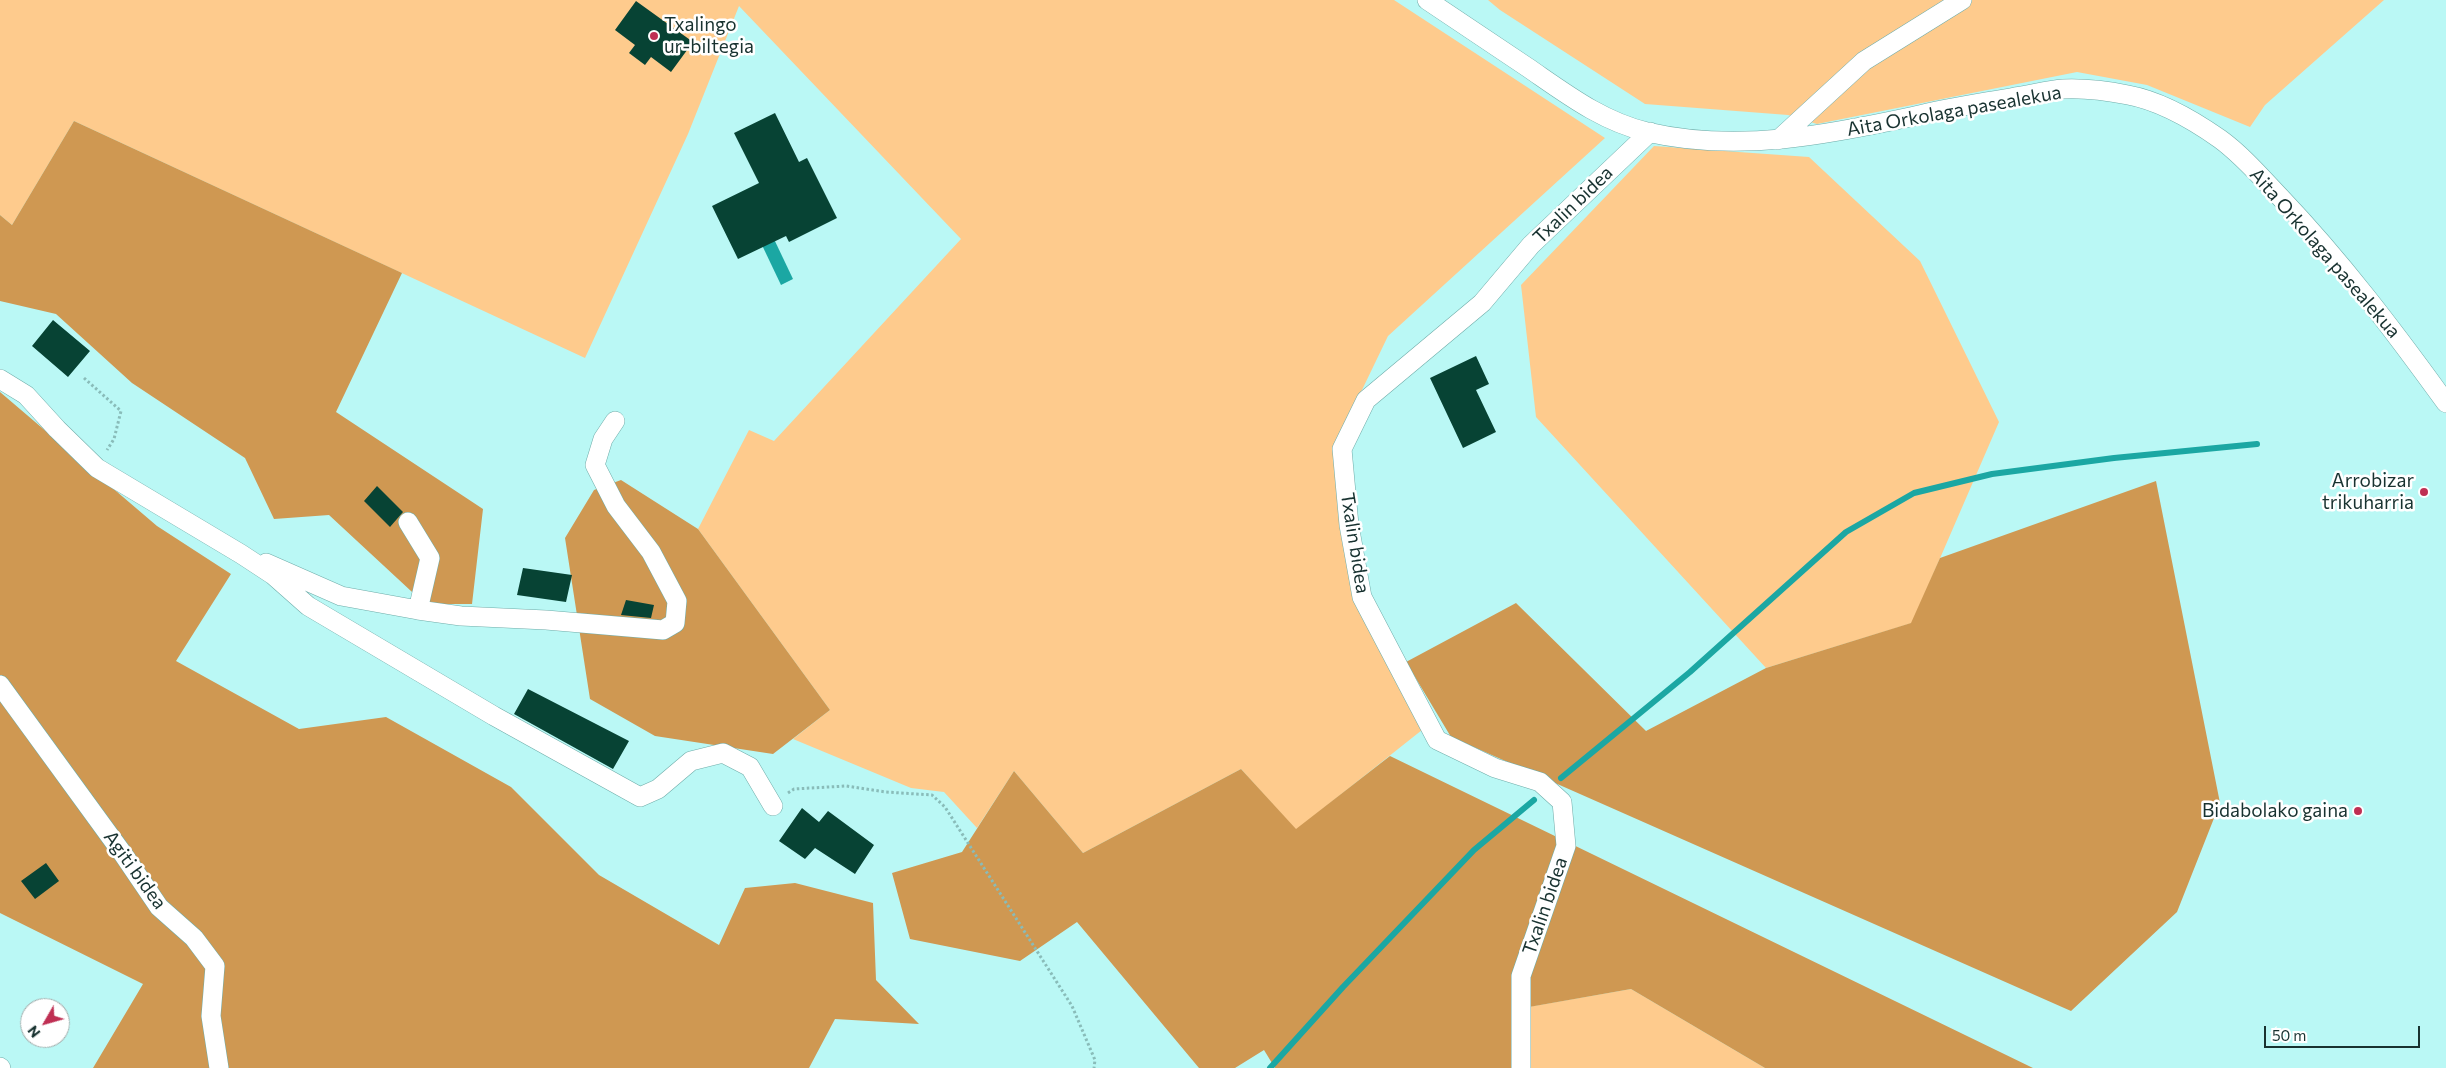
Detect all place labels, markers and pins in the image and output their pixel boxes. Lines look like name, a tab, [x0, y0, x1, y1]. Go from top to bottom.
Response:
place label: Txalingo ur-biltegia	[664, 14, 754, 58]
marker: Txalingo ur-biltegia	[648, 30, 660, 42]
place label: Arrobizar trikuharria	[2322, 470, 2414, 514]
marker: Arrobizar trikuharria	[2418, 486, 2430, 498]
place label: Bidabolako gaina	[2202, 800, 2348, 822]
marker: Bidabolako gaina	[2352, 805, 2364, 817]

